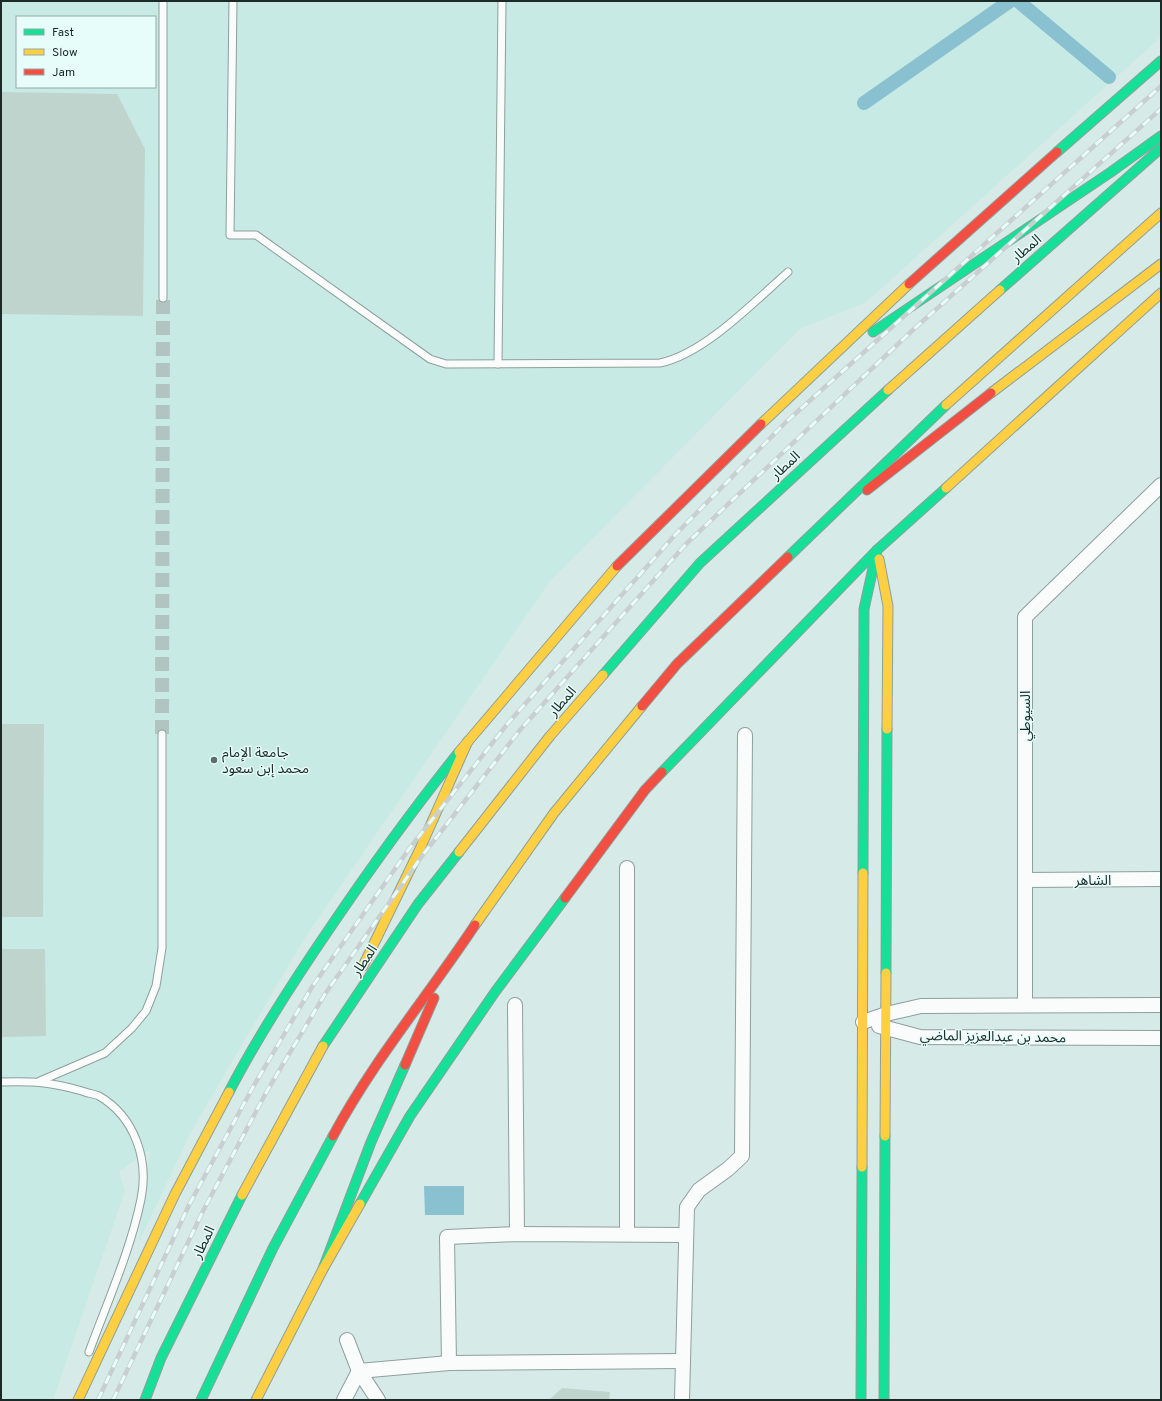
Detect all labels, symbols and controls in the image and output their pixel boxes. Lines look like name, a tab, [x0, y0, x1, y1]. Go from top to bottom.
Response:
legend	[16, 16, 156, 88]
text: Fast	[52, 25, 74, 41]
text: Slow	[52, 45, 78, 61]
text: Jam	[52, 65, 75, 81]
street label: المطار	[1008, 231, 1045, 267]
street label: المطار	[767, 448, 804, 485]
street label: المطار	[545, 683, 581, 721]
street label: السيوطي	[1018, 691, 1036, 741]
place label: جامعة الإمام محمد إبن سعود	[222, 745, 309, 778]
marker: جامعة الإمام محمد إبن سعود	[209, 755, 219, 765]
street label: الشاهر	[1074, 873, 1111, 890]
street label: المطار	[348, 942, 382, 981]
street label: محمد بن عبدالعزيز الماضي	[920, 1028, 1066, 1049]
street label: المطار	[189, 1224, 219, 1263]

